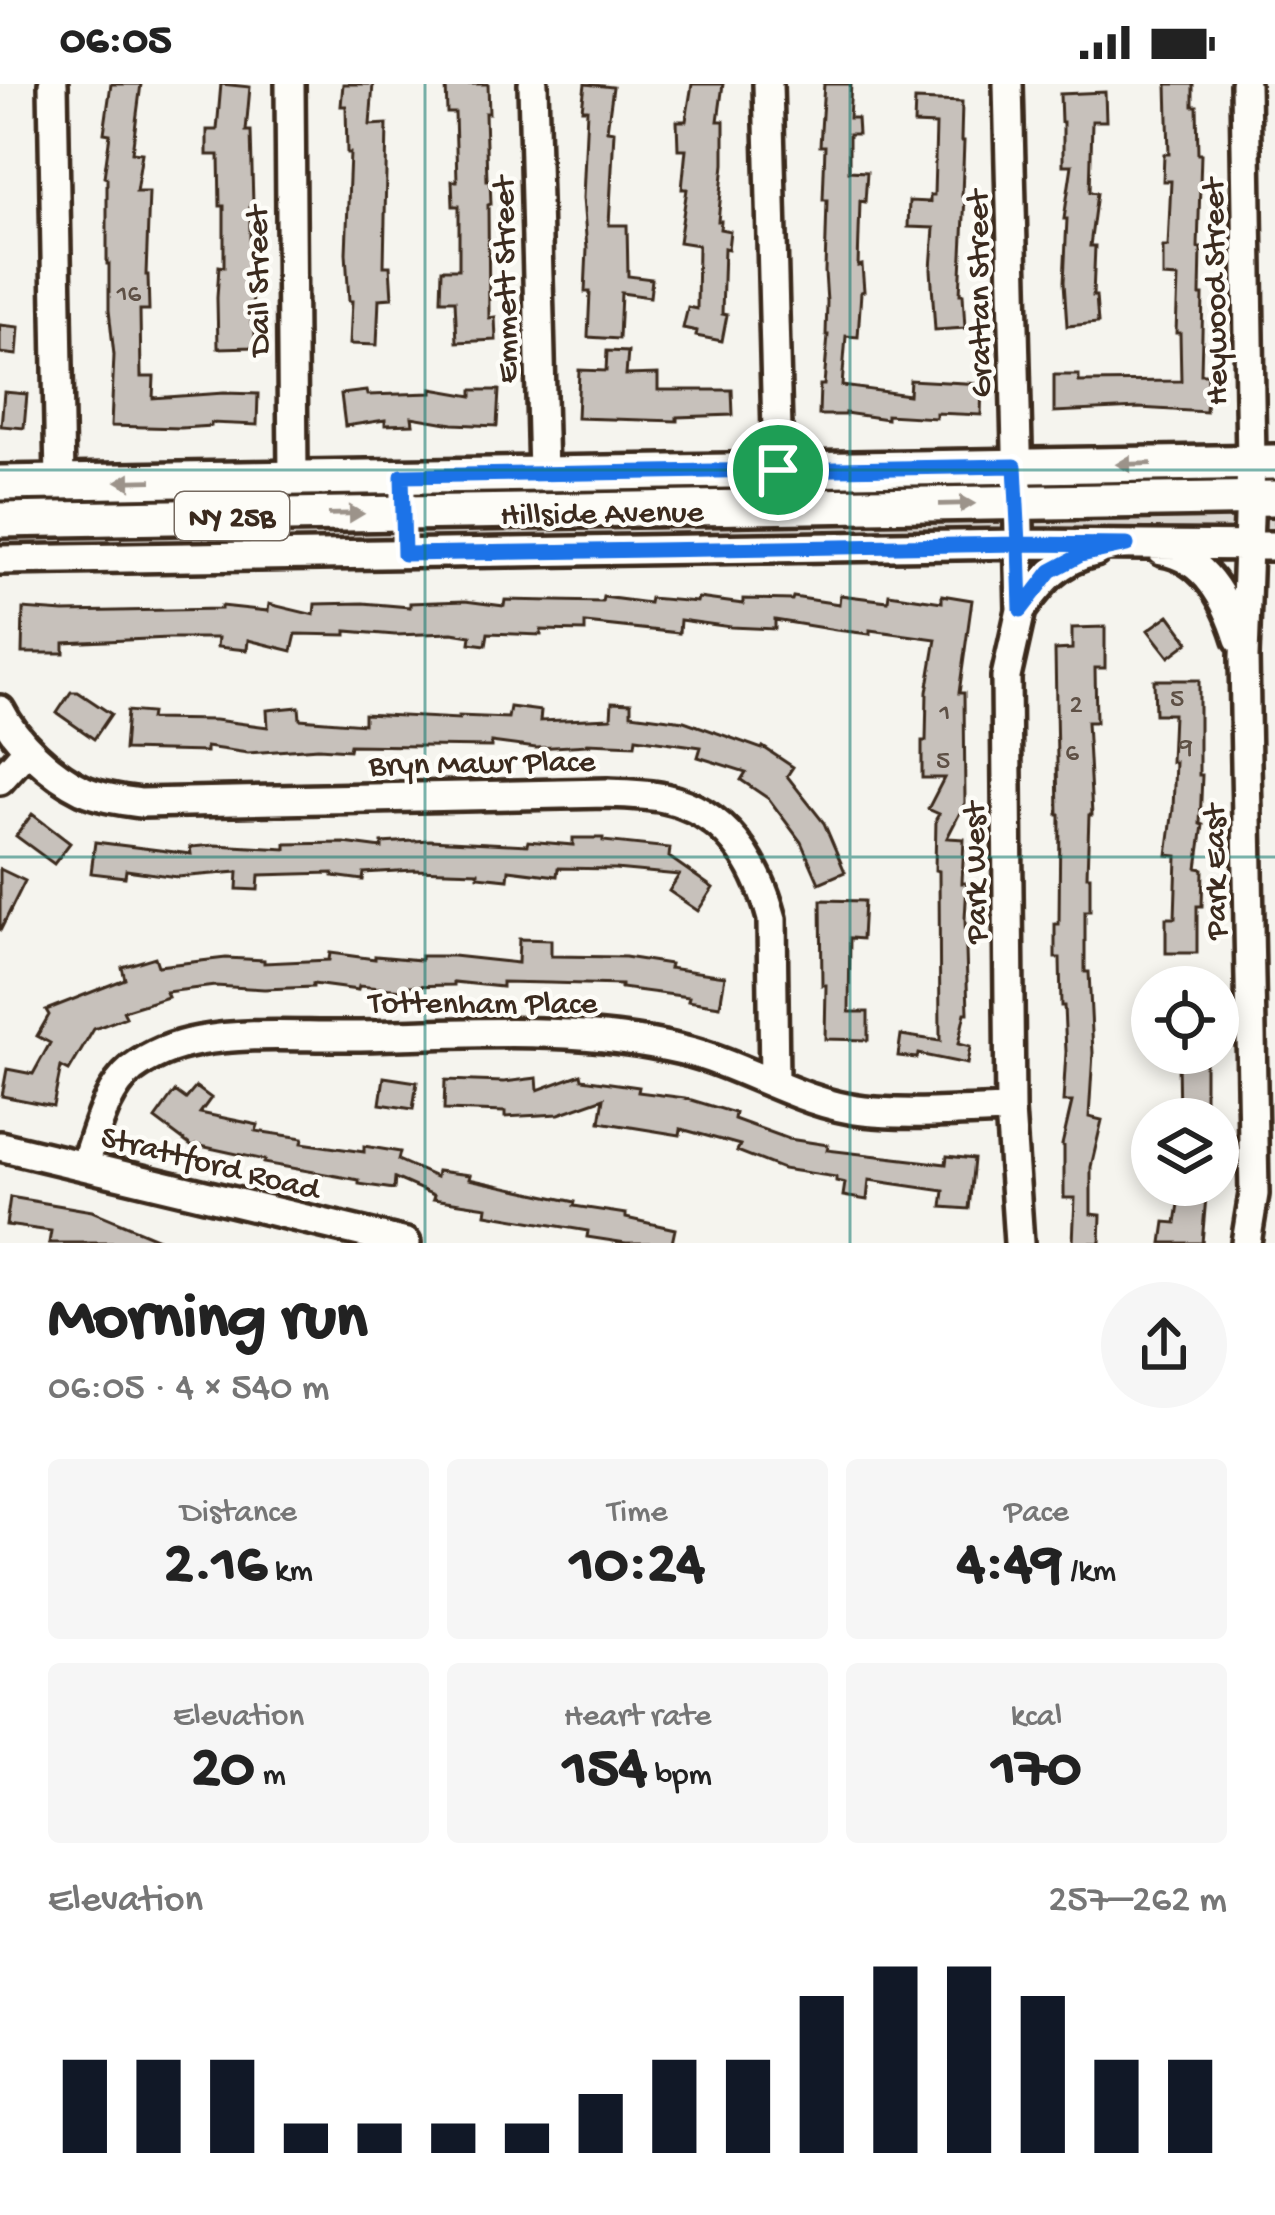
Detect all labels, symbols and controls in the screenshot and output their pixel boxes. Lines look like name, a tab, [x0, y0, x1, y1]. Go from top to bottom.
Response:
text: 06:05	[60, 16, 172, 69]
street label: Emmett Street	[487, 173, 529, 384]
street label: Heywood Street	[1197, 176, 1239, 406]
street label: Grattan Street	[961, 187, 1003, 398]
street label: Dail Street	[241, 203, 281, 358]
house number: 16	[116, 280, 142, 312]
pin	[727, 419, 829, 521]
icon: arrive	[745, 437, 811, 503]
one-way arrow	[1114, 455, 1152, 474]
one-way arrow	[114, 471, 152, 491]
road number: NY 25B	[175, 492, 289, 540]
one-way arrow	[939, 494, 977, 513]
street label: Hillside Avenue	[500, 495, 705, 537]
one-way arrow	[328, 504, 366, 524]
house number: 5	[1170, 685, 1184, 717]
house number: 2	[1069, 691, 1083, 723]
house number: 1	[939, 699, 950, 731]
house number: 9	[1178, 733, 1193, 765]
house number: 6	[1065, 739, 1079, 771]
street label: Bryn Mawr Place	[367, 745, 597, 787]
house number: 5	[936, 747, 950, 779]
street label: Park West	[958, 799, 998, 945]
street label: Park East	[1198, 801, 1238, 941]
map controls	[1131, 966, 1239, 1206]
button: locate	[1131, 966, 1239, 1074]
street label: Tottenham Place	[367, 987, 598, 1025]
button: layers	[1131, 1098, 1239, 1206]
street label: Strattford Road	[96, 1120, 325, 1212]
button: share	[1101, 1282, 1227, 1408]
text: Morning run	[48, 1283, 367, 1361]
text: 06:05 · 4 × 540 m	[48, 1367, 329, 1413]
text: Distance	[180, 1495, 297, 1533]
text: Time	[607, 1495, 668, 1533]
text: Pace	[1004, 1495, 1069, 1533]
text: 2.16	[164, 1533, 267, 1603]
text: 10:24	[570, 1533, 705, 1603]
text: 4:49	[957, 1533, 1062, 1603]
text: km	[267, 1554, 313, 1592]
text: /km	[1062, 1554, 1116, 1592]
text: Elevation	[173, 1699, 304, 1737]
text: Heart rate	[564, 1699, 711, 1737]
text: kcal	[1011, 1699, 1062, 1737]
text: 20	[191, 1737, 255, 1807]
text: 154	[563, 1737, 647, 1807]
text: 170	[992, 1737, 1081, 1807]
text: m	[255, 1758, 286, 1796]
text: bpm	[647, 1758, 712, 1796]
text: Elevation	[48, 1879, 203, 1925]
text: 257–262 m	[1048, 1879, 1227, 1925]

